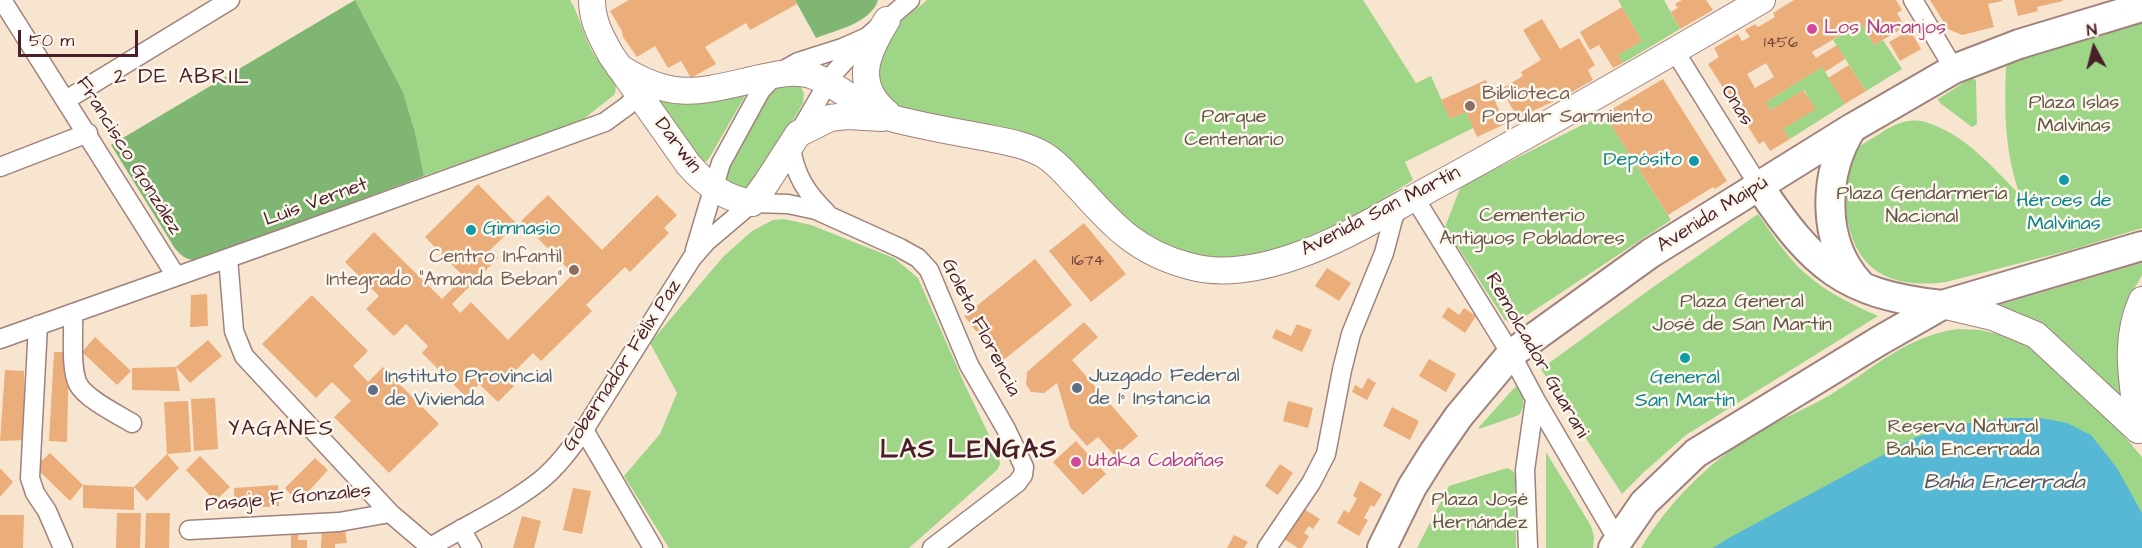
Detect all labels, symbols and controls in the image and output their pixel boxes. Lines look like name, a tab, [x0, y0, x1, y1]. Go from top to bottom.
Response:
place label: Los Naranjos	[1824, 17, 1946, 41]
scale bar	[21, 18, 141, 56]
north arrow	[2064, 18, 2124, 78]
text: N	[2085, 19, 2098, 42]
marker: Los Naranjos	[1805, 22, 1819, 36]
text: 50 m	[29, 28, 74, 53]
house number: 1456	[1764, 34, 1798, 54]
district label: 2 DE ABRIL	[114, 65, 250, 91]
street label: Francisco González	[70, 73, 186, 239]
street label: Onas	[1714, 81, 1758, 131]
place label: Biblioteca Popular Sarmiento	[1482, 83, 1652, 130]
park label: Plaza Islas Malvinas	[2029, 92, 2119, 139]
marker: Biblioteca Popular Sarmiento	[1463, 99, 1477, 113]
park label: Parque Centenario	[1184, 106, 1284, 153]
street label: Darwin	[648, 113, 706, 179]
place label: Depósito	[1603, 149, 1682, 173]
marker: Depósito	[1687, 154, 1701, 168]
street label: Avenida San Martín	[1297, 161, 1465, 263]
street label: Avenida Maipú	[1653, 171, 1773, 259]
street label: Luis Vernet	[261, 173, 371, 233]
marker: Héroes de Malvinas	[2057, 173, 2071, 187]
park label: Plaza Gendarmería Nacional	[1837, 183, 2007, 230]
place label: Héroes de Malvinas	[2016, 190, 2112, 237]
park label: Cementerio Antiguos Pobladores	[1439, 205, 1625, 252]
place label: Gimnasio	[483, 218, 560, 242]
marker: Gimnasio	[464, 223, 478, 237]
place label: Centro Infantil Integrado "Amanda Beban"	[326, 246, 562, 293]
house number: 1674	[1072, 252, 1104, 272]
street label: Goleta Florencia	[935, 255, 1025, 401]
marker: Centro Infantil Integrado "Amanda Beban"	[567, 263, 581, 277]
street label: Remolcador Guarani	[1479, 269, 1593, 443]
street label: Gobernador Félix Paz	[558, 276, 688, 456]
park label: Plaza General José de San Martín	[1652, 291, 1832, 338]
marker: General San Martín	[1678, 351, 1692, 365]
place label: Juzgado Federal de 1° Instancia	[1089, 365, 1240, 412]
place label: Instituto Provincial de Vivienda	[385, 366, 552, 413]
place label: General San Martín	[1635, 367, 1735, 414]
marker: Juzgado Federal de 1° Instancia	[1070, 381, 1084, 395]
marker: Instituto Provincial de Vivienda	[366, 383, 380, 397]
park label: Reserva Natural Bahía Encerrada	[1886, 416, 2040, 463]
district label: YAGANES	[228, 417, 334, 443]
district label: LAS LENGAS	[880, 436, 1058, 468]
place label: Utaka Cabañas	[1088, 450, 1224, 474]
marker: Utaka Cabañas	[1069, 455, 1083, 469]
water label: Bahía Encerrada	[1923, 471, 2085, 497]
street label: Pasaje F Gonzales	[204, 480, 372, 518]
park label: Plaza José Hernández	[1432, 489, 1528, 536]

